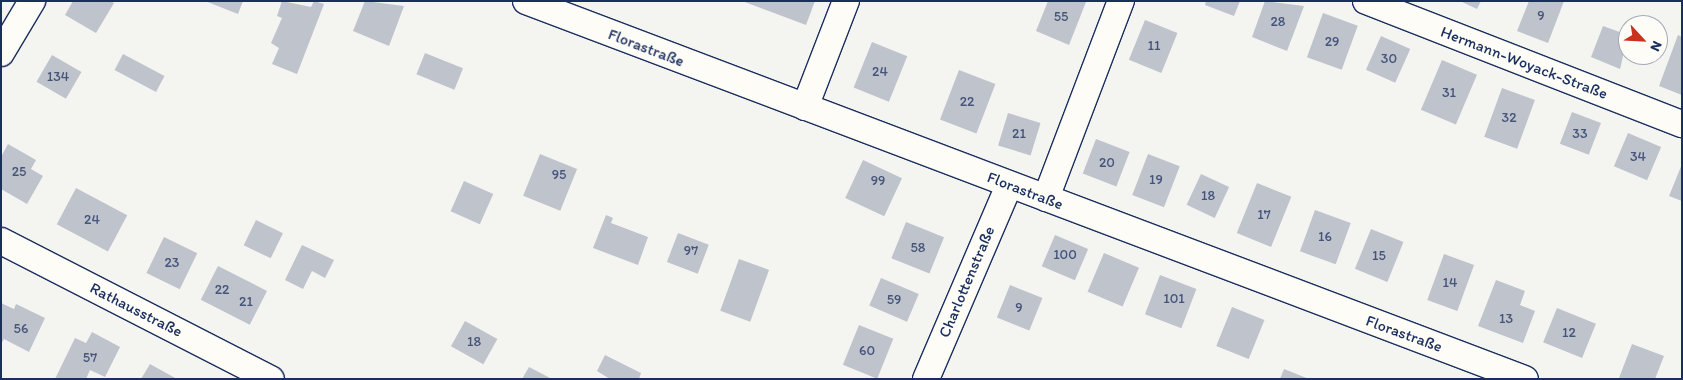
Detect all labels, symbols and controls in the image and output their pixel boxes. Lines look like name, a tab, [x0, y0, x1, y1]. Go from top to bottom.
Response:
house number: 9	[1537, 8, 1545, 24]
house number: 55	[1054, 9, 1068, 25]
house number: 28	[1270, 14, 1286, 30]
north arrow	[1618, 15, 1668, 65]
street label: Hermann-Woyack-Straße	[1438, 22, 1610, 104]
street label: Florastraße	[605, 25, 687, 71]
house number: 29	[1325, 34, 1339, 50]
house number: 11	[1148, 38, 1160, 54]
text: N	[1646, 38, 1666, 54]
house number: 30	[1381, 51, 1397, 67]
house number: 24	[872, 64, 888, 80]
house number: 134	[47, 69, 69, 85]
house number: 31	[1442, 85, 1456, 101]
house number: 22	[960, 94, 974, 110]
house number: 32	[1502, 110, 1516, 126]
house number: 21	[1012, 126, 1026, 142]
house number: 33	[1572, 126, 1588, 142]
house number: 34	[1630, 149, 1646, 165]
house number: 20	[1099, 155, 1115, 171]
house number: 25	[12, 164, 26, 180]
house number: 95	[552, 167, 566, 183]
street label: Florastraße	[984, 168, 1066, 214]
house number: 19	[1149, 172, 1163, 188]
house number: 99	[871, 173, 885, 189]
house number: 18	[1201, 188, 1215, 204]
house number: 17	[1257, 207, 1271, 223]
house number: 24	[84, 212, 100, 228]
street label: Charlottenstraße	[935, 223, 999, 341]
house number: 16	[1318, 229, 1332, 245]
house number: 58	[910, 240, 926, 256]
house number: 97	[684, 243, 698, 259]
house number: 100	[1053, 247, 1077, 263]
house number: 15	[1372, 248, 1386, 264]
house number: 23	[165, 255, 179, 271]
house number: 14	[1443, 275, 1457, 291]
street label: Rathausstraße	[87, 278, 185, 342]
house number: 22	[215, 282, 229, 298]
house number: 101	[1163, 291, 1185, 307]
house number: 59	[887, 292, 901, 308]
house number: 21	[239, 294, 253, 310]
house number: 9	[1015, 300, 1023, 316]
street label: Florastraße	[1363, 311, 1445, 357]
house number: 13	[1499, 311, 1513, 327]
house number: 56	[14, 321, 28, 337]
house number: 12	[1562, 325, 1576, 341]
house number: 18	[467, 334, 481, 350]
house number: 60	[859, 343, 875, 359]
house number: 57	[83, 350, 97, 366]

